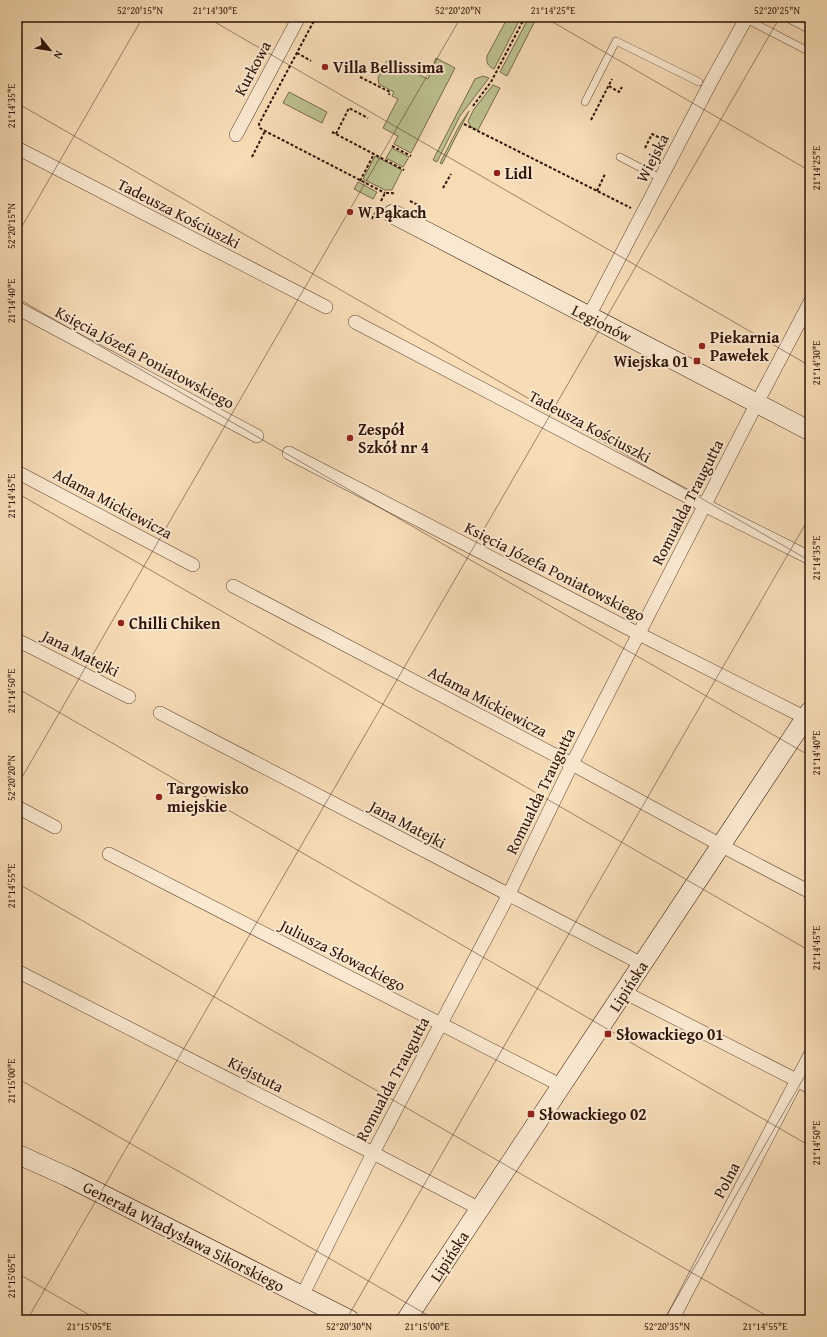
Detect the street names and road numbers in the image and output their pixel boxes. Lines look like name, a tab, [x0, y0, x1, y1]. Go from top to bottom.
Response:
street label: Kurkowa	[228, 36, 277, 100]
street label: Wiejska	[630, 129, 675, 187]
street label: Tadeusza Kościuszki	[113, 172, 245, 255]
street label: Legionów	[568, 298, 637, 349]
street label: Księcia Józefa Poniatowskiego	[51, 300, 239, 414]
street label: Tadeusza Kościuszki	[525, 384, 656, 469]
street label: Romualda Traugutta	[645, 435, 729, 569]
street label: Adama Mickiewicza	[49, 461, 177, 545]
street label: Księcia Józefa Poniatowskiego	[461, 515, 649, 627]
street label: Jana Matejki	[37, 622, 124, 683]
street label: Adama Mickiewicza	[424, 659, 552, 743]
street label: Romualda Traugutta	[499, 723, 581, 858]
street label: Jana Matejki	[364, 793, 451, 854]
street label: Juliusza Słowackiego	[274, 912, 410, 997]
street label: Lipińska	[603, 955, 654, 1016]
street label: Romualda Traugutta	[349, 1012, 435, 1146]
street label: Kiejstuta	[224, 1050, 288, 1098]
street label: Polna	[707, 1157, 746, 1202]
street label: Generała Władysława Sikorskiego	[79, 1175, 289, 1297]
street label: Lipińska	[424, 1225, 475, 1286]

